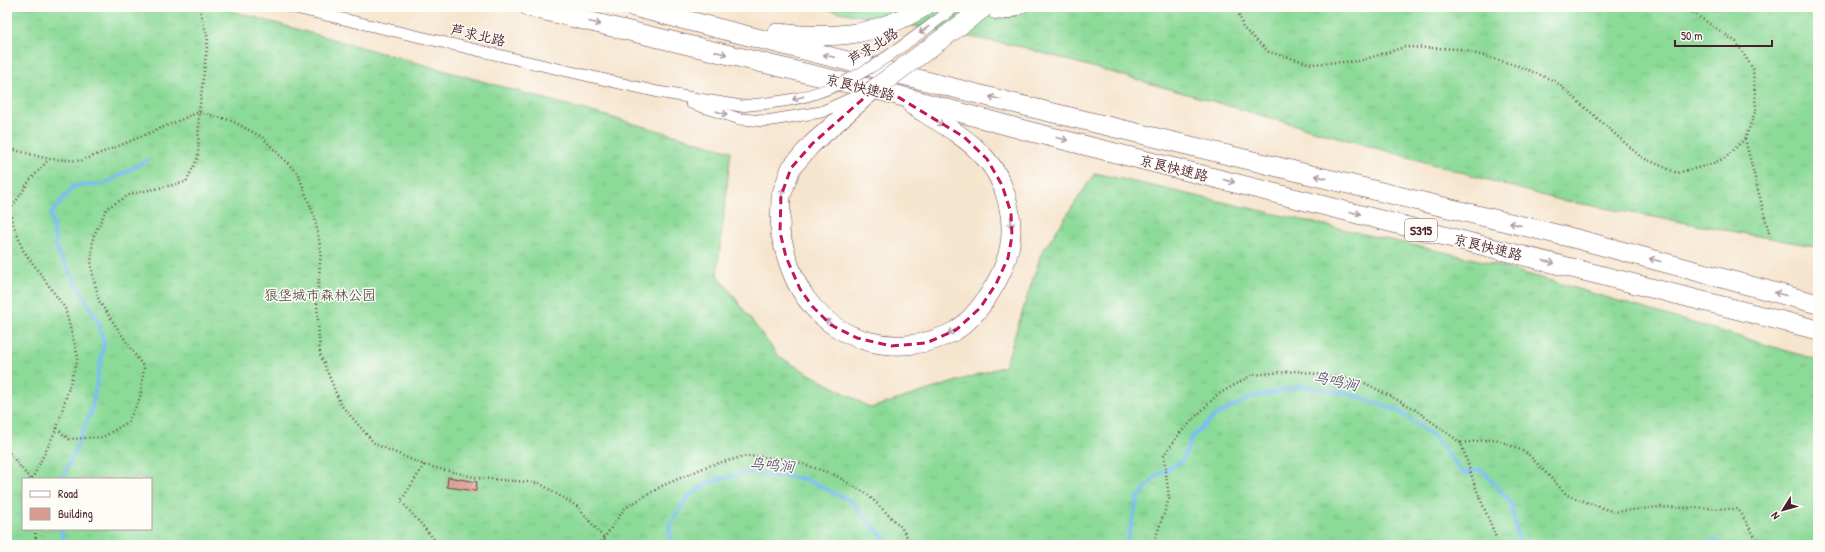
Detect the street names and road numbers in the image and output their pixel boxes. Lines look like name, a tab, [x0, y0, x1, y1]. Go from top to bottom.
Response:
street label: 芦求北路	[449, 19, 508, 50]
street label: 芦求北路	[844, 23, 902, 68]
street label: 京良快速路	[824, 69, 896, 104]
street label: 京良快速路	[1138, 150, 1210, 185]
road number: S315	[1405, 219, 1437, 241]
street label: 京良快速路	[1452, 229, 1524, 264]

